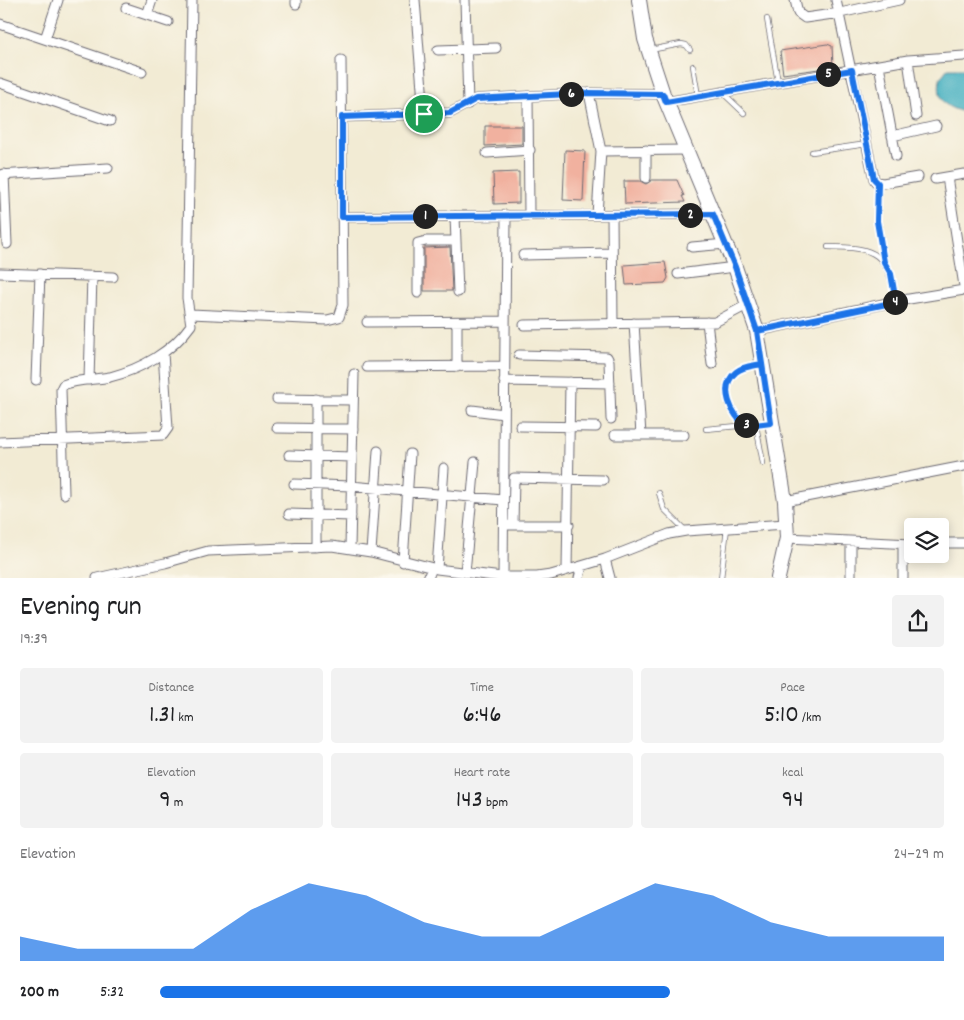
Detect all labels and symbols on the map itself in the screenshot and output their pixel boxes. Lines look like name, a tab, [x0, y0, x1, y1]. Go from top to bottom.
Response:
pin: 5	[816, 62, 840, 86]
pin: 6	[558, 82, 584, 106]
pin	[403, 93, 445, 135]
pin: 2	[678, 202, 702, 228]
pin: 1	[412, 204, 438, 228]
pin: 4	[882, 290, 908, 314]
pin: 3	[734, 412, 758, 438]

